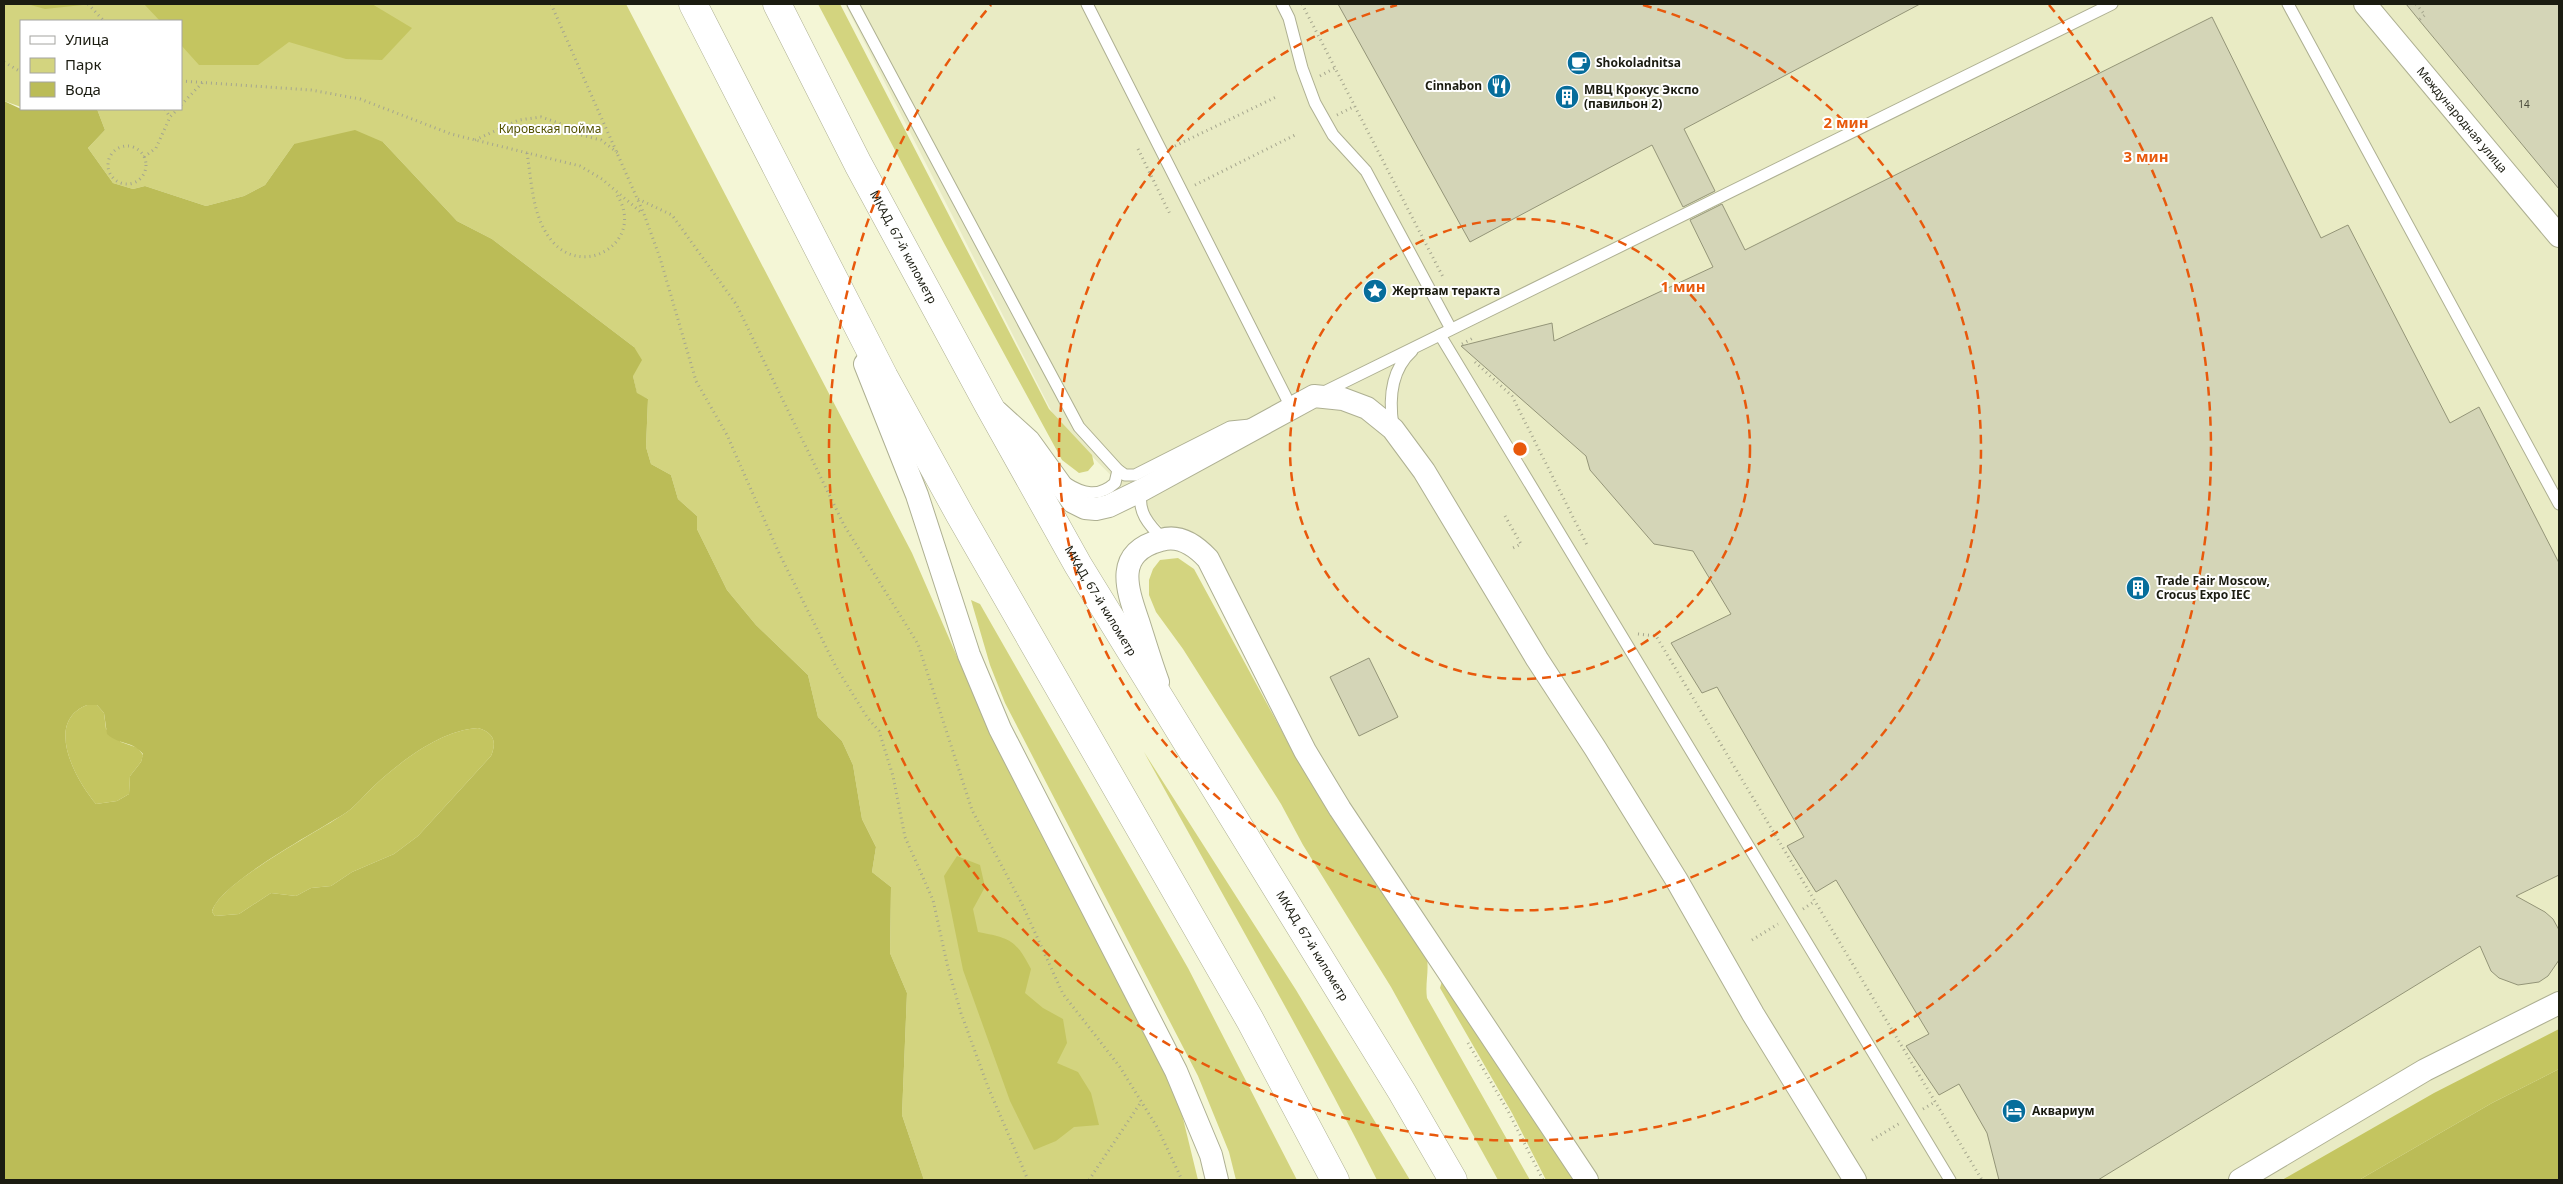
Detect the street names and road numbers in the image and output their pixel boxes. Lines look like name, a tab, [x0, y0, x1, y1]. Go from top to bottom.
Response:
street label: Международная улица	[2413, 63, 2512, 176]
street label: МКАД, 67-й километр	[866, 187, 941, 307]
street label: МКАД, 67-й километр	[1061, 542, 1141, 659]
street label: МКАД, 67-й километр	[1272, 887, 1353, 1004]

